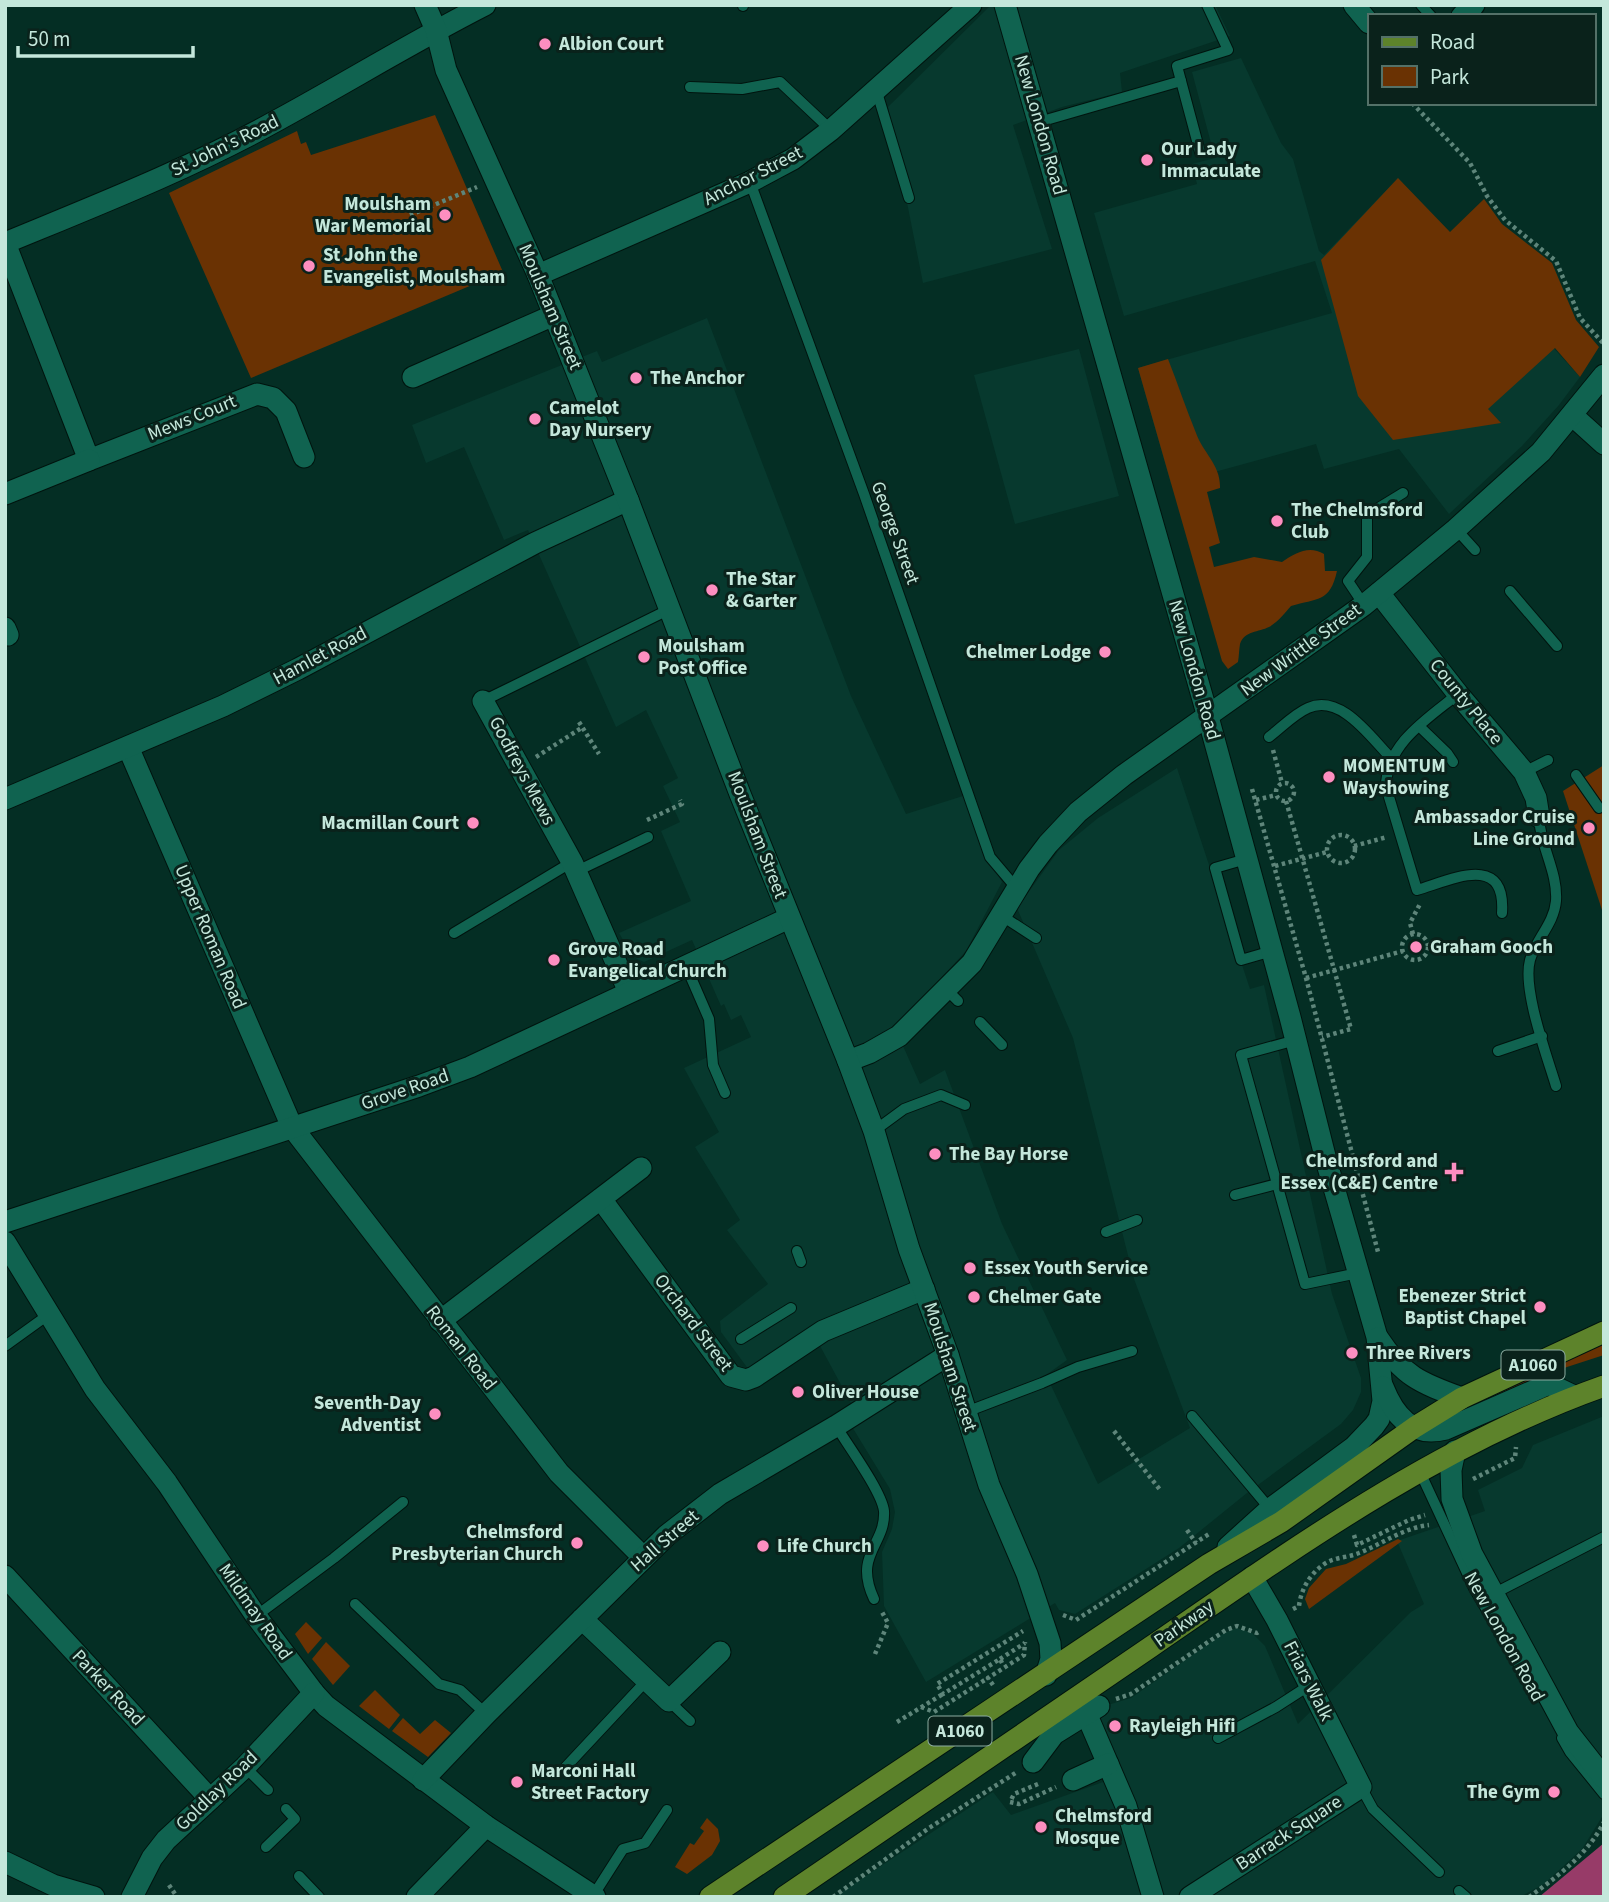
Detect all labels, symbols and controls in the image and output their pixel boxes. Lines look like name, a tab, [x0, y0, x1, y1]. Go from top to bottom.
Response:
scale bar	[18, 14, 192, 58]
legend	[1368, 14, 1595, 105]
text: 50 m	[28, 24, 70, 54]
text: Road	[1430, 27, 1475, 57]
place label: Albion Court	[558, 31, 664, 58]
marker: Albion Court	[537, 36, 553, 52]
street label: New London Road	[1007, 52, 1073, 198]
text: Park	[1430, 62, 1470, 92]
street label: St John's Road	[167, 108, 283, 184]
place label: Our Lady Immaculate	[1161, 136, 1261, 185]
street label: Anchor Street	[699, 139, 808, 213]
marker: Our Lady Immaculate	[1139, 152, 1155, 168]
place label: Moulsham War Memorial	[315, 191, 432, 240]
marker: Moulsham War Memorial	[437, 207, 453, 223]
street label: Moulsham Street	[511, 240, 589, 375]
place label: St John the Evangelist, Moulsham	[323, 242, 505, 291]
marker: St John the Evangelist, Moulsham	[301, 258, 317, 274]
place label: The Anchor	[650, 365, 745, 392]
marker: The Anchor	[628, 370, 644, 386]
street label: Mews Court	[144, 388, 241, 448]
place label: Camelot Day Nursery	[549, 395, 652, 444]
marker: Camelot Day Nursery	[527, 411, 543, 427]
street label: George Street	[864, 478, 926, 589]
place label: The Chelmsford Club	[1291, 497, 1423, 546]
marker: The Chelmsford Club	[1269, 513, 1285, 529]
place label: The Star & Garter	[726, 566, 797, 615]
marker: The Star & Garter	[704, 582, 720, 598]
street label: New London Road	[1161, 597, 1227, 743]
street label: New Writtle Street	[1235, 597, 1367, 703]
street label: Hamlet Road	[268, 620, 372, 692]
place label: Moulsham Post Office	[658, 633, 748, 682]
place label: Chelmer Lodge	[966, 639, 1091, 666]
marker: Chelmer Lodge	[1097, 644, 1113, 660]
marker: Moulsham Post Office	[636, 649, 652, 665]
street label: County Place	[1423, 653, 1509, 751]
street label: Godfreys Mews	[482, 712, 562, 830]
place label: MOMENTUM Wayshowing	[1343, 753, 1449, 802]
street label: Moulsham Street	[720, 767, 794, 903]
marker: MOMENTUM Wayshowing	[1321, 769, 1337, 785]
place label: Ambassador Cruise Line Ground	[1414, 804, 1575, 853]
place label: Macmillan Court	[321, 810, 459, 837]
marker: Macmillan Court	[465, 815, 481, 831]
marker: Ambassador Cruise Line Ground	[1581, 820, 1597, 836]
street label: Upper Roman Road	[167, 861, 253, 1013]
place label: Graham Gooch	[1430, 934, 1553, 961]
place label: Grove Road Evangelical Church	[568, 936, 727, 985]
marker: Graham Gooch	[1408, 939, 1424, 955]
marker: Grove Road Evangelical Church	[546, 952, 562, 968]
street label: Grove Road	[358, 1062, 452, 1118]
place label: The Bay Horse	[949, 1141, 1068, 1168]
marker: The Bay Horse	[927, 1146, 943, 1162]
place label: Chelmsford and Essex (C&E) Centre	[1280, 1148, 1438, 1197]
marker: Chelmsford and Essex (C&E) Centre	[1444, 1162, 1464, 1182]
place label: Essex Youth Service	[984, 1255, 1148, 1282]
marker: Essex Youth Service	[962, 1260, 978, 1276]
street label: Orchard Street	[647, 1269, 739, 1378]
place label: Ebenezer Strict Baptist Chapel	[1398, 1283, 1527, 1332]
place label: Chelmer Gate	[988, 1284, 1101, 1311]
marker: Chelmer Gate	[966, 1289, 982, 1305]
street label: Moulsham Street	[916, 1299, 984, 1436]
marker: Ebenezer Strict Baptist Chapel	[1532, 1299, 1548, 1315]
street label: Roman Road	[419, 1300, 503, 1396]
place label: Three Rivers	[1366, 1340, 1471, 1367]
marker: Three Rivers	[1344, 1345, 1360, 1361]
road number: A1060	[1502, 1350, 1564, 1380]
place label: Oliver House	[812, 1379, 919, 1406]
marker: Oliver House	[790, 1384, 806, 1400]
place label: Seventh-Day Adventist	[314, 1390, 421, 1439]
marker: Seventh-Day Adventist	[427, 1406, 443, 1422]
street label: Hall Street	[625, 1503, 706, 1578]
place label: Chelmsford Presbyterian Church	[391, 1519, 563, 1568]
place label: Life Church	[777, 1533, 872, 1560]
marker: Chelmsford Presbyterian Church	[569, 1535, 585, 1551]
marker: Life Church	[755, 1538, 771, 1554]
street label: Mildmay Road	[212, 1558, 298, 1666]
street label: New London Road	[1457, 1567, 1551, 1707]
street label: Parkway	[1149, 1594, 1219, 1654]
street label: Friars Walk	[1276, 1636, 1340, 1726]
street label: Parker Road	[65, 1644, 151, 1732]
place label: Rayleigh Hifi	[1129, 1713, 1236, 1740]
road number: A1060	[928, 1716, 992, 1746]
marker: Rayleigh Hifi	[1107, 1718, 1123, 1734]
street label: Goldlay Road	[170, 1745, 264, 1837]
place label: Marconi Hall Street Factory	[531, 1758, 649, 1807]
marker: Marconi Hall Street Factory	[509, 1774, 525, 1790]
place label: The Gym	[1467, 1779, 1540, 1806]
marker: The Gym	[1546, 1784, 1562, 1800]
street label: Barrack Square	[1231, 1789, 1347, 1877]
place label: Chelmsford Mosque	[1055, 1803, 1152, 1852]
marker: Chelmsford Mosque	[1033, 1819, 1049, 1835]

